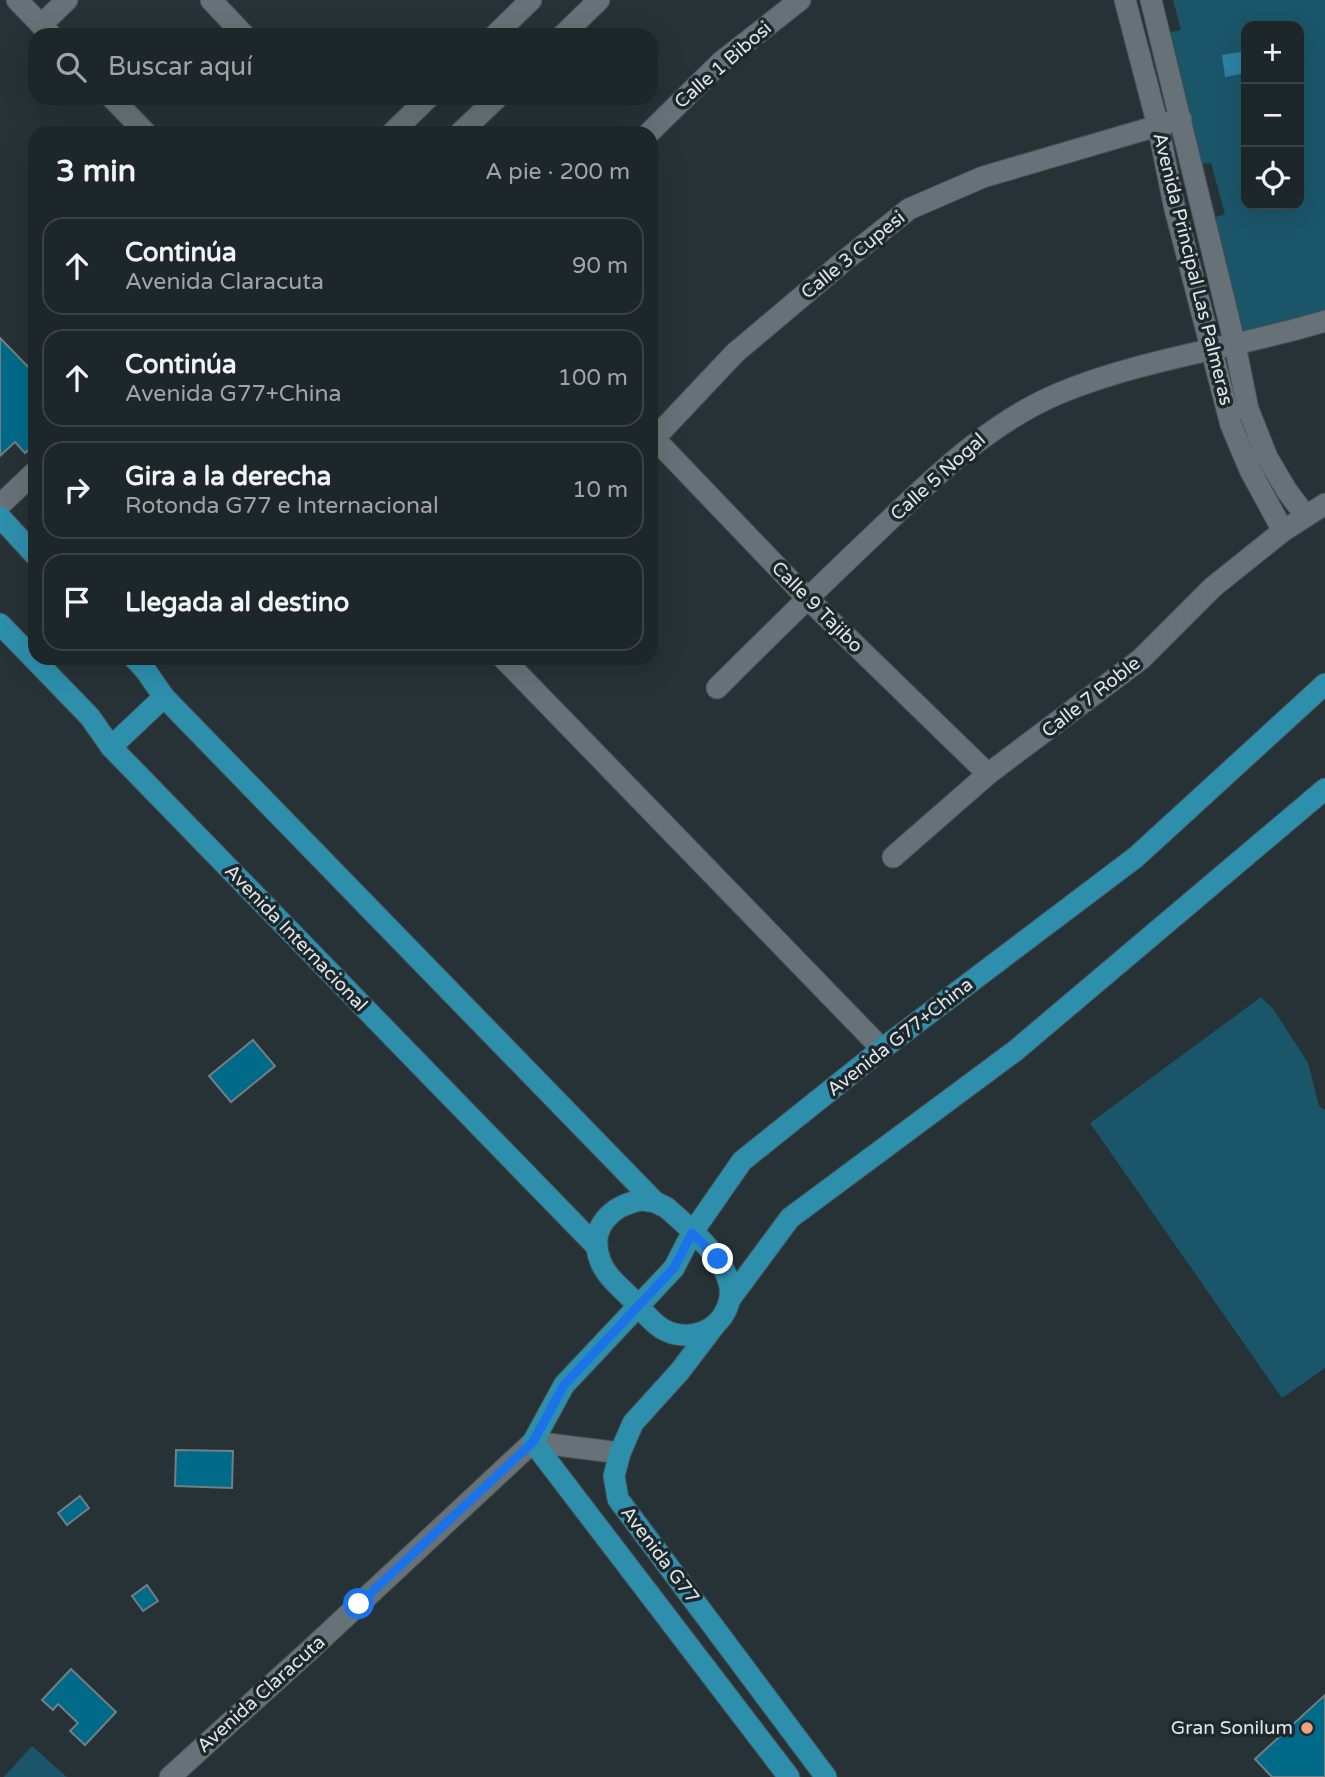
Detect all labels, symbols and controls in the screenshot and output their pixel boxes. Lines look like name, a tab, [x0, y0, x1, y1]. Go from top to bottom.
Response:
street label: Calle 1 Bibosi	[670, 17, 776, 113]
map controls	[1241, 21, 1304, 210]
button: +	[1241, 21, 1304, 84]
search box	[28, 28, 658, 105]
icon: search	[52, 48, 90, 86]
text: Buscar aquí	[108, 51, 253, 82]
button: −	[1241, 84, 1304, 147]
street label: Avenida Principal Las Palmeras	[1148, 130, 1238, 408]
button: locate	[1241, 147, 1304, 210]
text: 3 min	[56, 153, 136, 190]
text: A pie · 200 m	[485, 158, 630, 186]
street label: Calle 3 Cupesi	[797, 206, 909, 304]
text: Continúa	[125, 237, 237, 268]
icon: ahead	[58, 247, 96, 285]
text: 90 m	[572, 252, 628, 280]
text: Avenida Claracuta	[125, 268, 324, 296]
text: Continúa	[125, 349, 237, 380]
icon: ahead	[58, 359, 96, 397]
text: 100 m	[558, 364, 628, 392]
text: Avenida G77+China	[125, 380, 341, 408]
street label: Calle 5 Nogal	[886, 429, 990, 525]
text: Gira a la derecha	[125, 461, 331, 492]
icon: right	[58, 471, 96, 509]
text: 10 m	[572, 476, 628, 504]
text: Rotonda G77 e Internacional	[125, 492, 439, 520]
street label: Calle 9 Tajibo	[767, 557, 867, 657]
icon: arrive	[58, 583, 96, 621]
text: Llegada al destino	[125, 587, 349, 618]
street label: Calle 7 Roble	[1038, 652, 1144, 742]
street label: Avenida Internacional	[220, 860, 372, 1016]
street label: Avenida G77+China	[823, 973, 977, 1101]
route end	[702, 1243, 733, 1274]
street label: Avenida G77	[616, 1502, 704, 1608]
route start	[343, 1588, 374, 1619]
street label: Avenida Claracuta	[193, 1631, 329, 1757]
place label: Gran Sonilum	[1171, 1717, 1293, 1739]
marker: Gran Sonilum	[1299, 1720, 1315, 1736]

